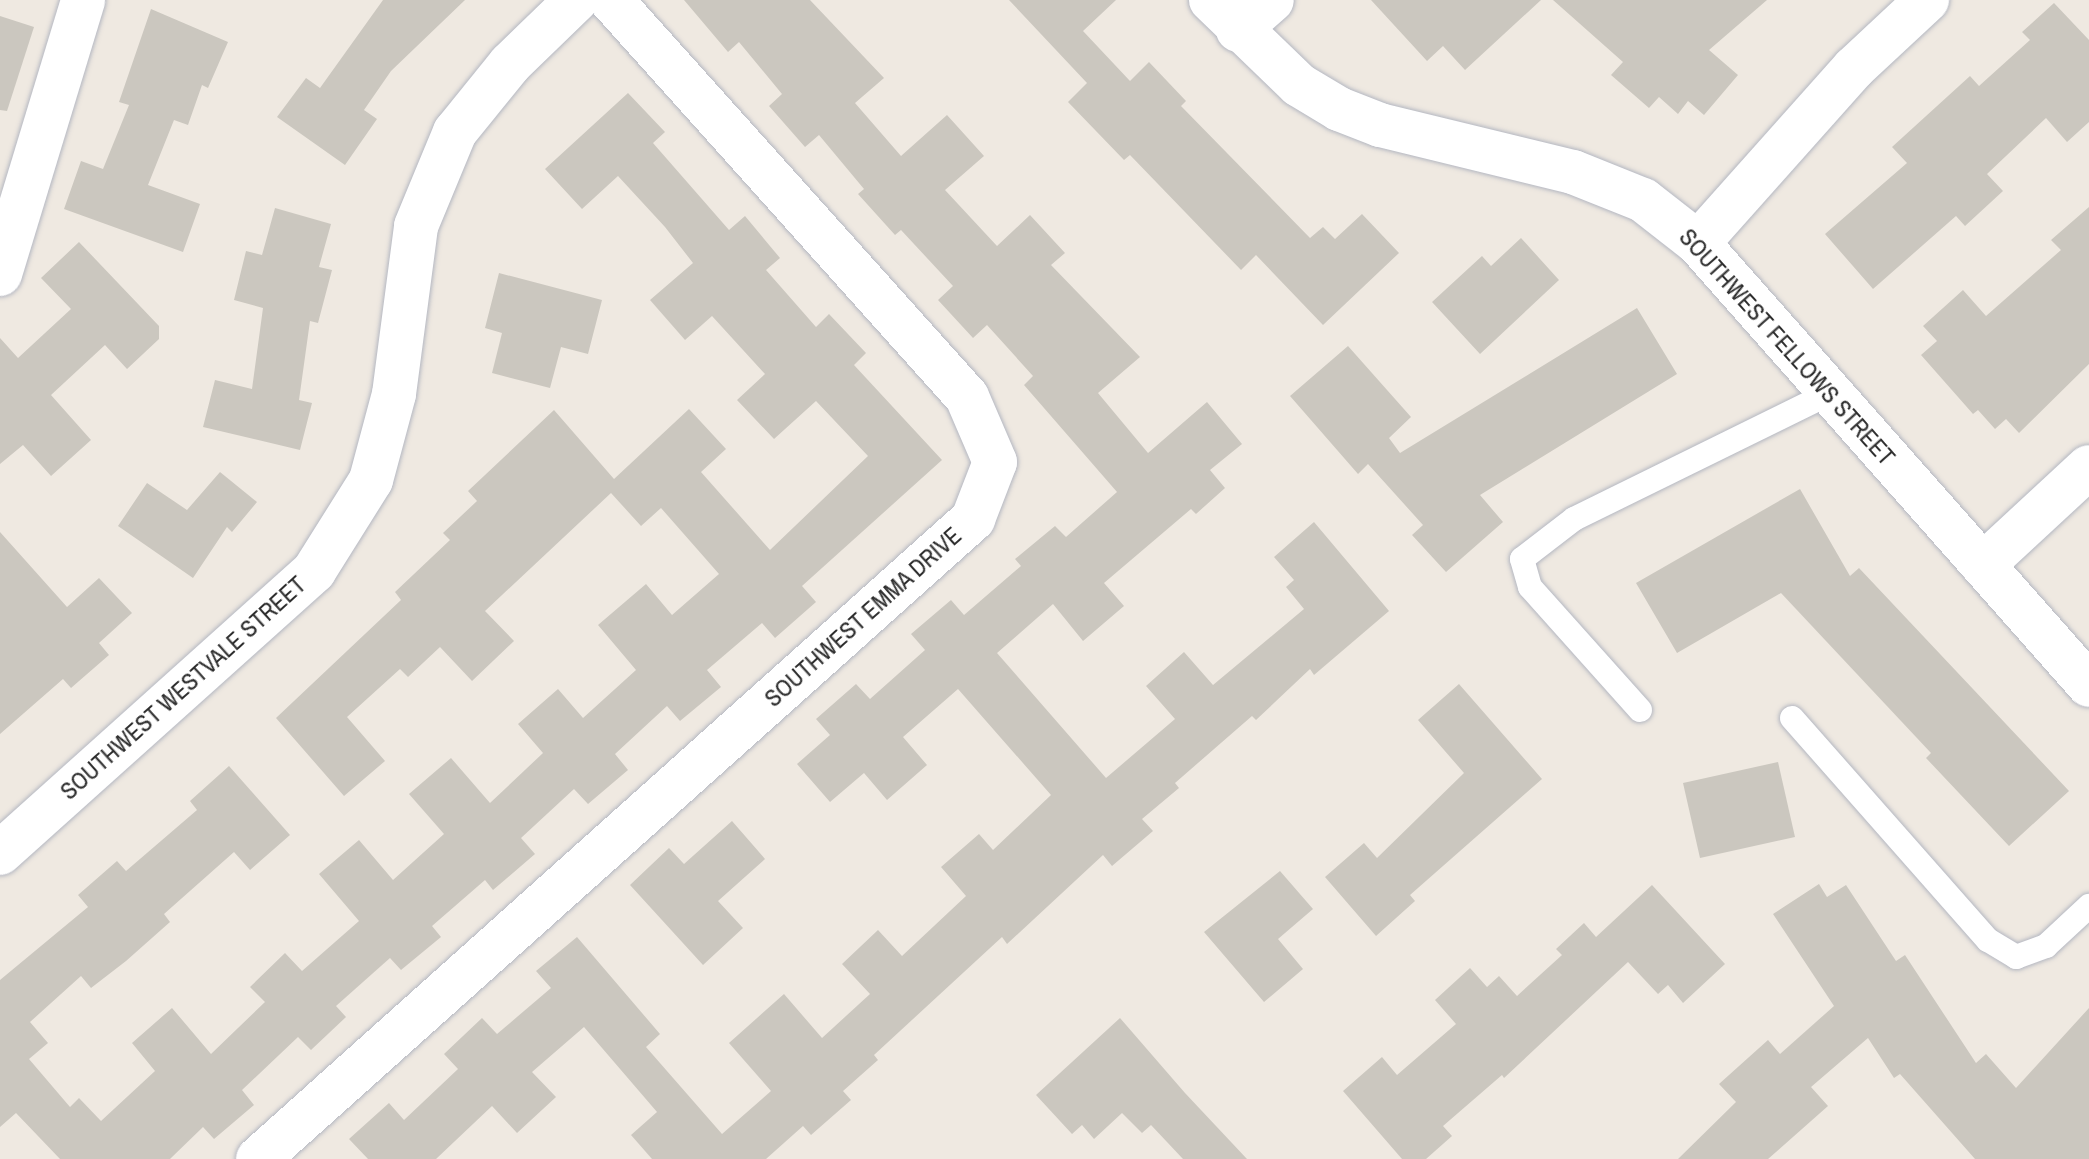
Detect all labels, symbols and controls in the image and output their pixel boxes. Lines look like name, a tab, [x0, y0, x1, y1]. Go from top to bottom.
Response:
street label: SOUTHWEST FELLOWS STREET	[1673, 223, 1901, 471]
street label: SOUTHWEST EMMA DRIVE	[758, 521, 968, 713]
street label: SOUTHWEST WESTVALE STREET	[54, 570, 312, 806]

